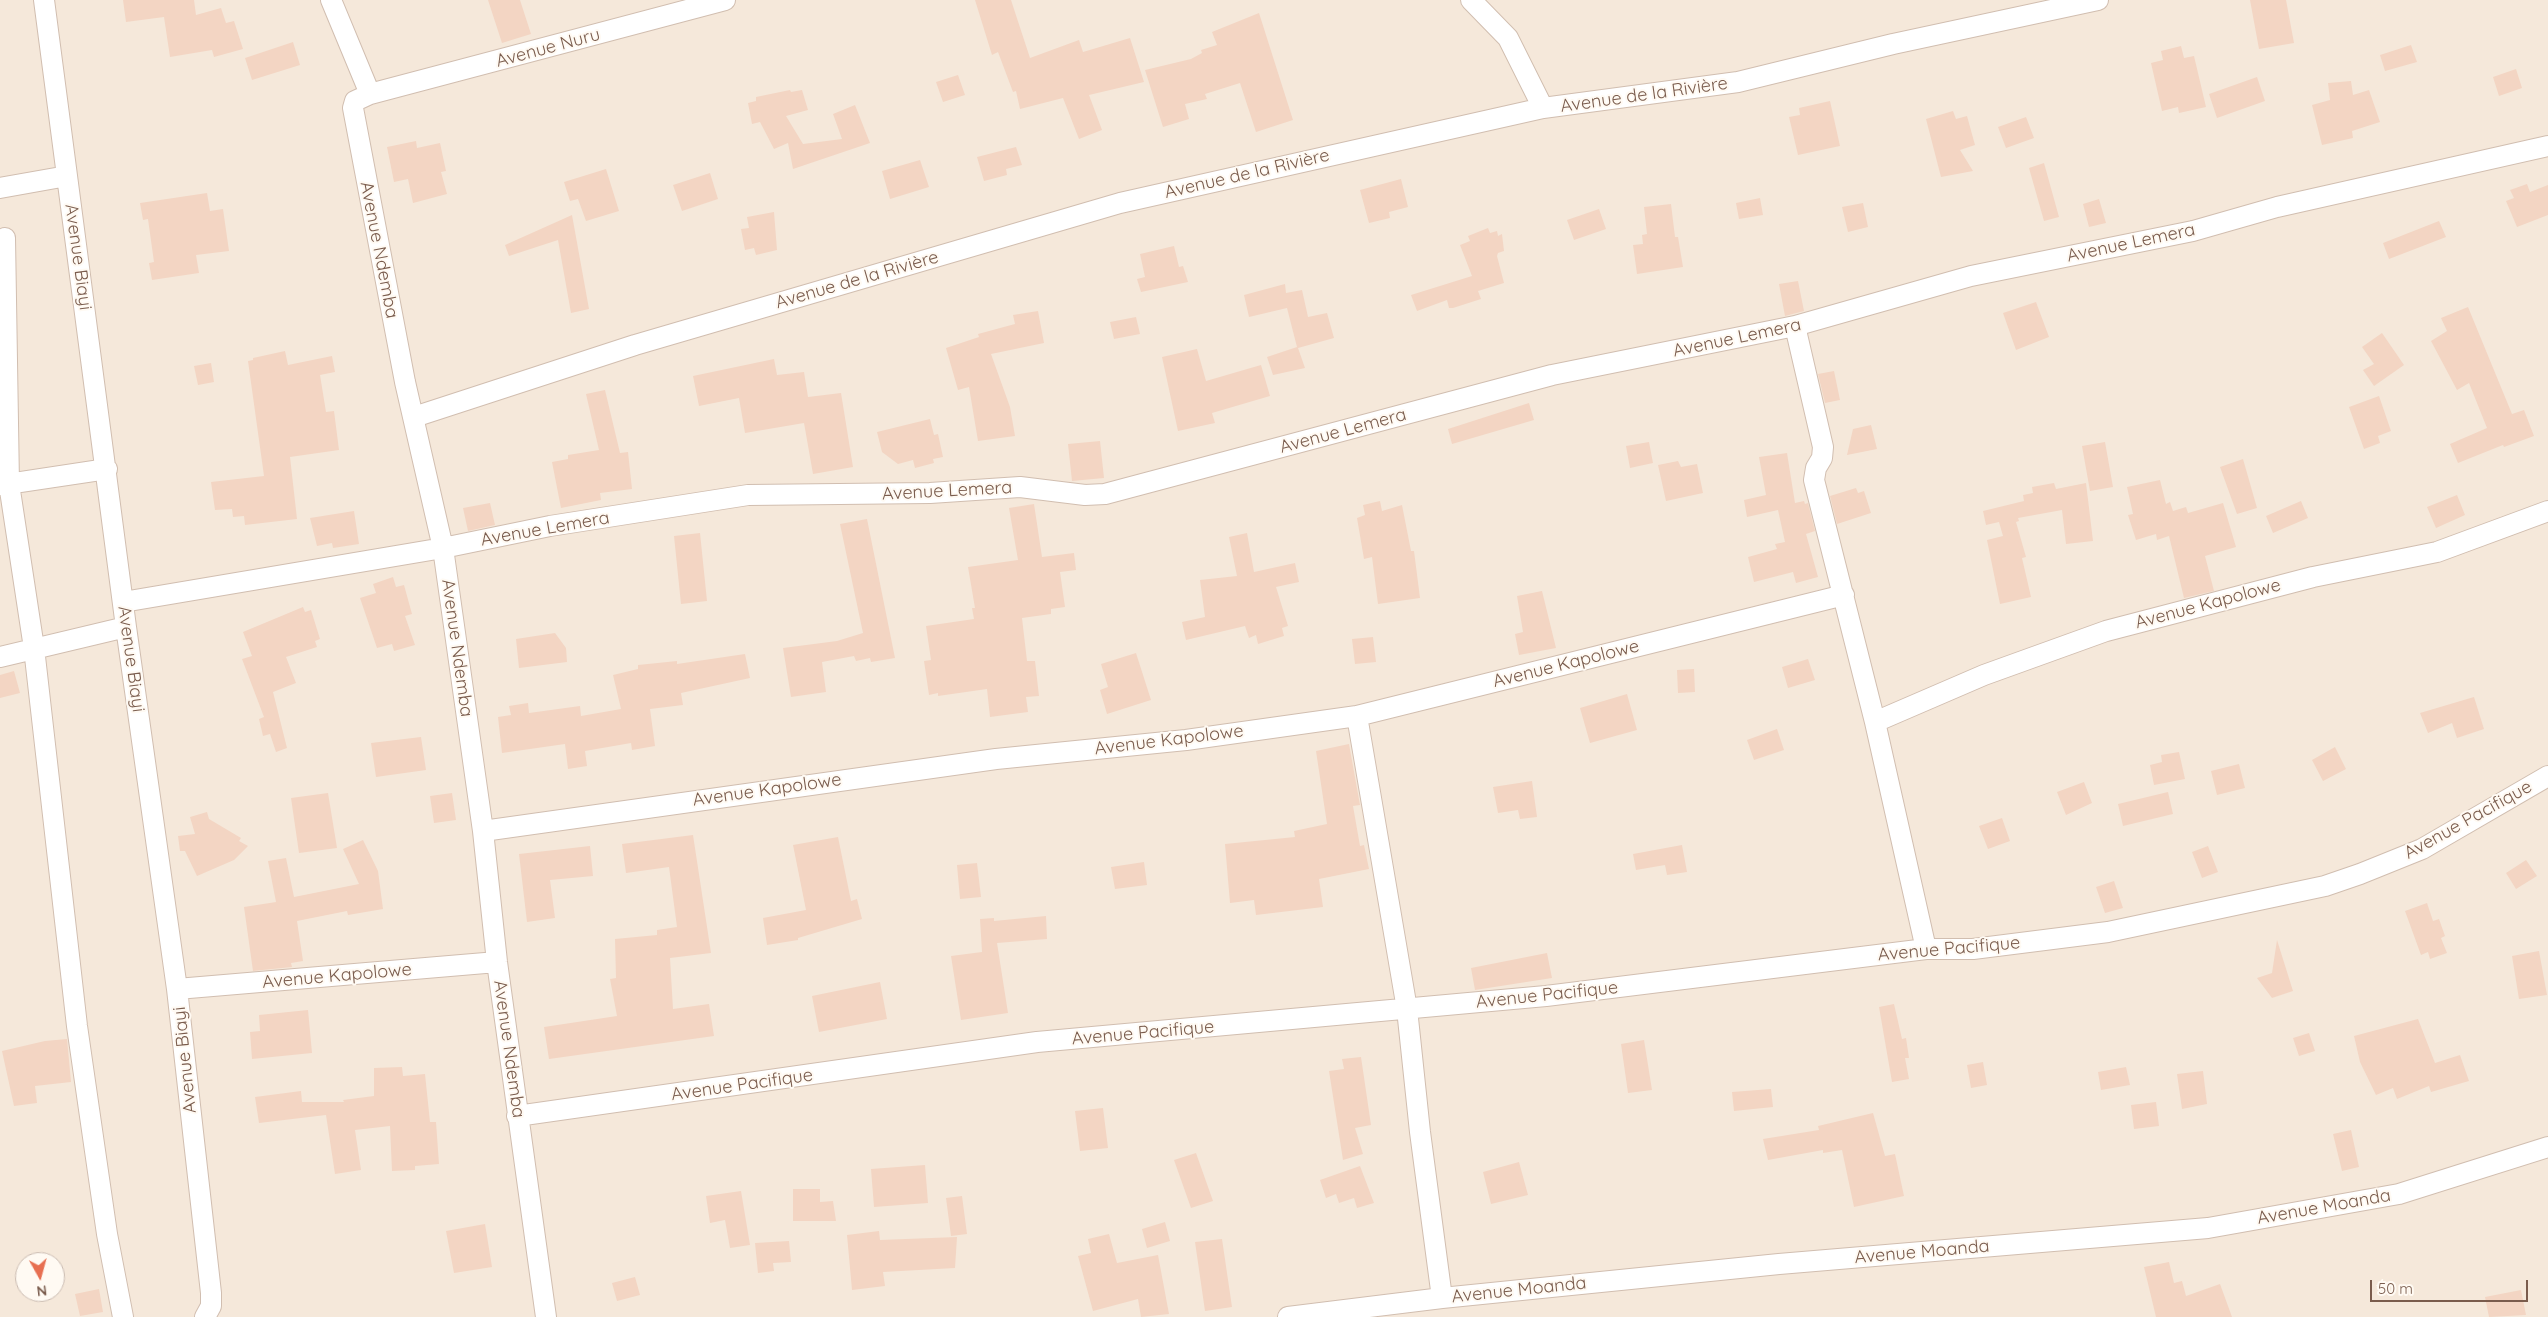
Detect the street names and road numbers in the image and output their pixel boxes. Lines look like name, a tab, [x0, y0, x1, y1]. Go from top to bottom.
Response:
street label: Avenue Nuru	[494, 24, 602, 72]
street label: Avenue de la Rivière	[1559, 73, 1729, 117]
street label: Avenue de la Rivière	[1162, 145, 1332, 203]
street label: Avenue Ndemba	[355, 180, 403, 320]
street label: Avenue Biayi	[60, 203, 96, 311]
street label: Avenue Lemera	[2065, 219, 2197, 267]
street label: Avenue de la Rivière	[773, 246, 941, 314]
street label: Avenue Lemera	[1671, 314, 1803, 362]
street label: Avenue Lemera	[1277, 404, 1409, 458]
street label: Avenue Lemera	[881, 477, 1013, 505]
street label: Avenue Lemera	[479, 507, 611, 551]
street label: Avenue Kapolowe	[2133, 574, 2283, 634]
street label: Avenue Ndemba	[437, 578, 477, 718]
street label: Avenue Biayi	[113, 605, 149, 713]
street label: Avenue Kapolowe	[1491, 635, 1641, 693]
street label: Avenue Kapolowe	[1093, 720, 1245, 760]
street label: Avenue Kapolowe	[691, 769, 843, 811]
street label: Avenue Pacifique	[2400, 776, 2536, 864]
street label: Avenue Pacifique	[1877, 932, 2021, 966]
street label: Avenue Kapolowe	[261, 959, 413, 993]
street label: Avenue Pacifique	[1475, 977, 1619, 1013]
street label: Avenue Ndemba	[489, 979, 529, 1119]
street label: Avenue Biayi	[169, 1006, 201, 1114]
street label: Avenue Pacifique	[1071, 1016, 1215, 1050]
street label: Avenue Pacifique	[670, 1064, 814, 1106]
street label: Avenue Moanda	[2255, 1185, 2393, 1229]
street label: Avenue Moanda	[1854, 1235, 1990, 1269]
street label: Avenue Moanda	[1451, 1272, 1587, 1308]

